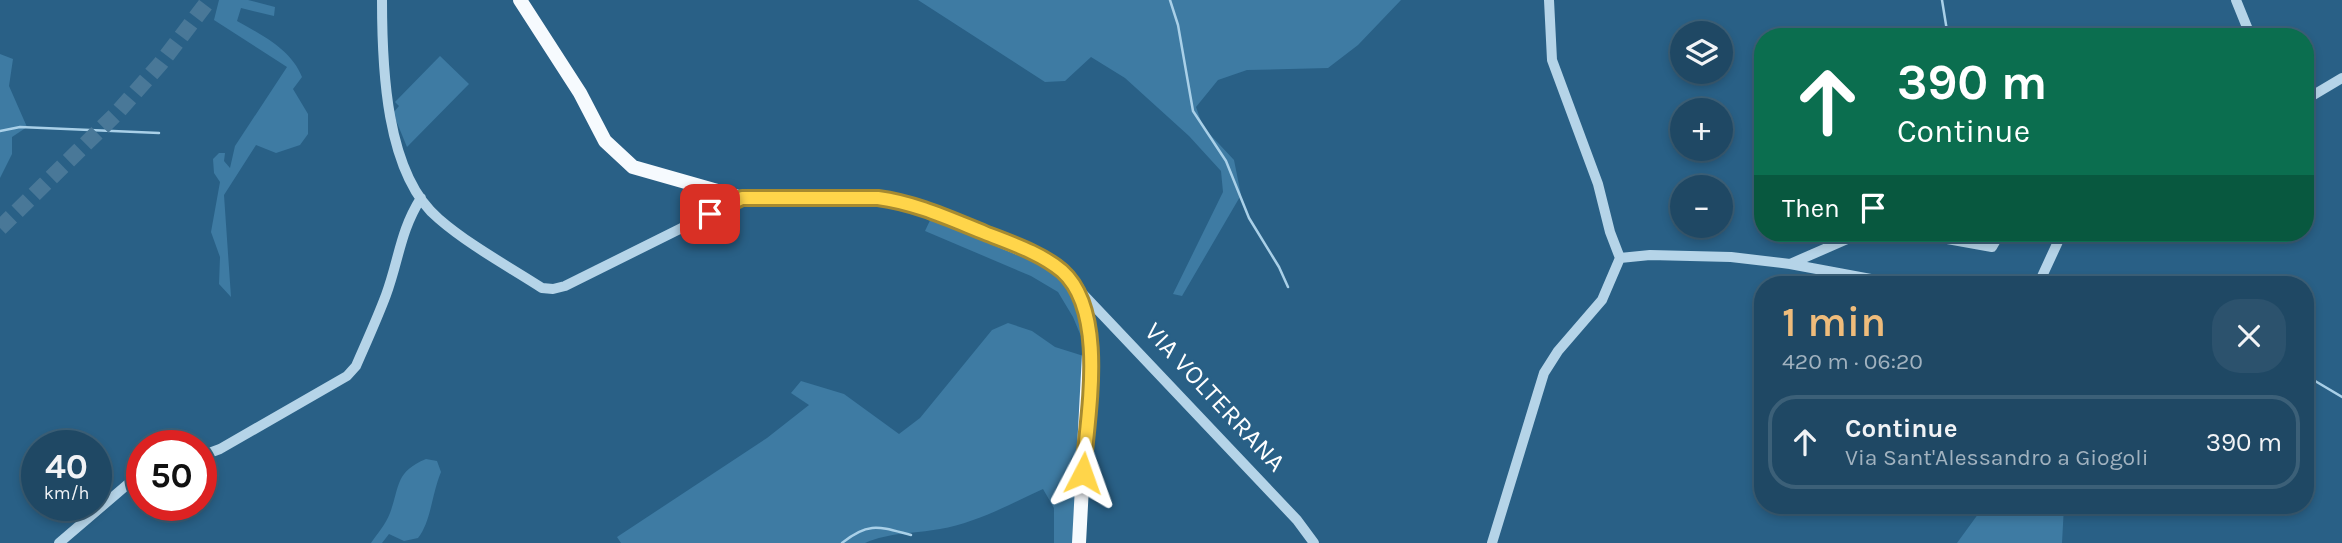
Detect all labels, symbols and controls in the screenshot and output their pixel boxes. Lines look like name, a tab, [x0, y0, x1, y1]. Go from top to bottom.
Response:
map controls	[1670, 21, 1733, 238]
button: layers	[1670, 21, 1733, 84]
text: 390 m	[1897, 54, 2047, 111]
icon: ahead	[1782, 56, 1873, 147]
button: +	[1670, 98, 1733, 161]
text: Continue	[1897, 113, 2030, 150]
button: −	[1670, 175, 1733, 238]
pin	[680, 184, 740, 244]
icon: arrive	[1854, 189, 1892, 227]
text: Then	[1782, 193, 1840, 224]
icon: arrive	[691, 195, 729, 233]
text: 1 min	[1782, 297, 1886, 347]
button: close	[2212, 299, 2286, 373]
street label: VIA VOLTERRANA	[1138, 316, 1292, 478]
text: 420 m · 06:20	[1782, 348, 1923, 375]
text: Continue	[1845, 413, 1957, 444]
icon: ahead	[1786, 423, 1824, 461]
text: 390 m	[2206, 427, 2282, 458]
speed limit sign: 50	[126, 430, 217, 521]
position arrow	[1046, 436, 1120, 510]
text: Via Sant'Alessandro a Giogoli	[1845, 444, 2148, 471]
text: 40	[45, 446, 88, 487]
text: km/h	[44, 482, 89, 504]

